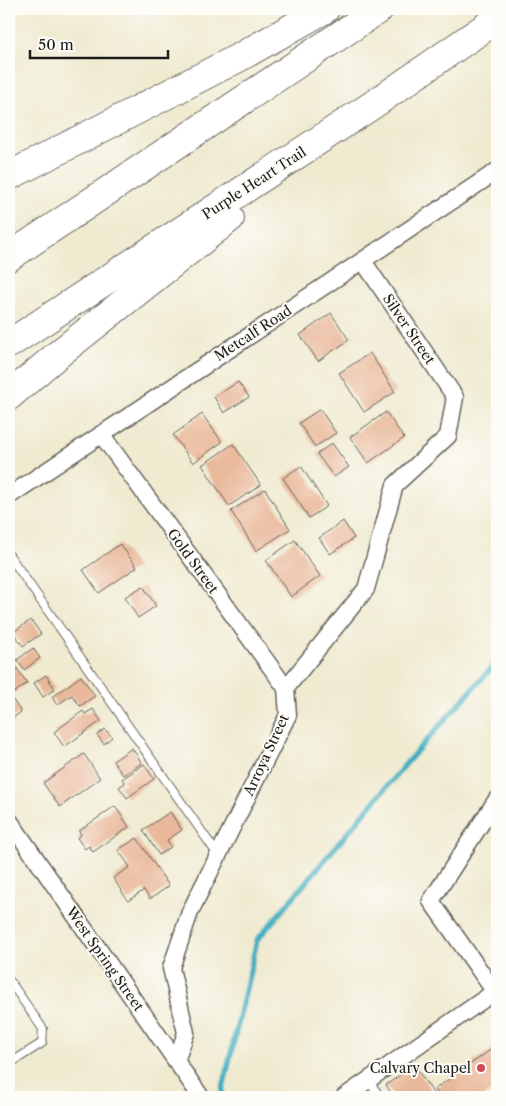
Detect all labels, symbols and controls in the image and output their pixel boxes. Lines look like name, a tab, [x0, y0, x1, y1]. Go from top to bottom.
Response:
scale bar	[30, 28, 168, 60]
text: 50 m	[38, 35, 74, 54]
street label: Purple Heart Trail	[199, 143, 309, 223]
street label: Silver Street	[379, 291, 439, 368]
street label: Metcalf Road	[211, 301, 296, 365]
street label: Gold Street	[163, 525, 223, 597]
street label: Arroya Street	[239, 711, 293, 800]
street label: West Spring Street	[62, 902, 148, 1015]
place label: Calvary Chapel	[370, 1059, 471, 1077]
marker: Calvary Chapel	[475, 1062, 487, 1074]

